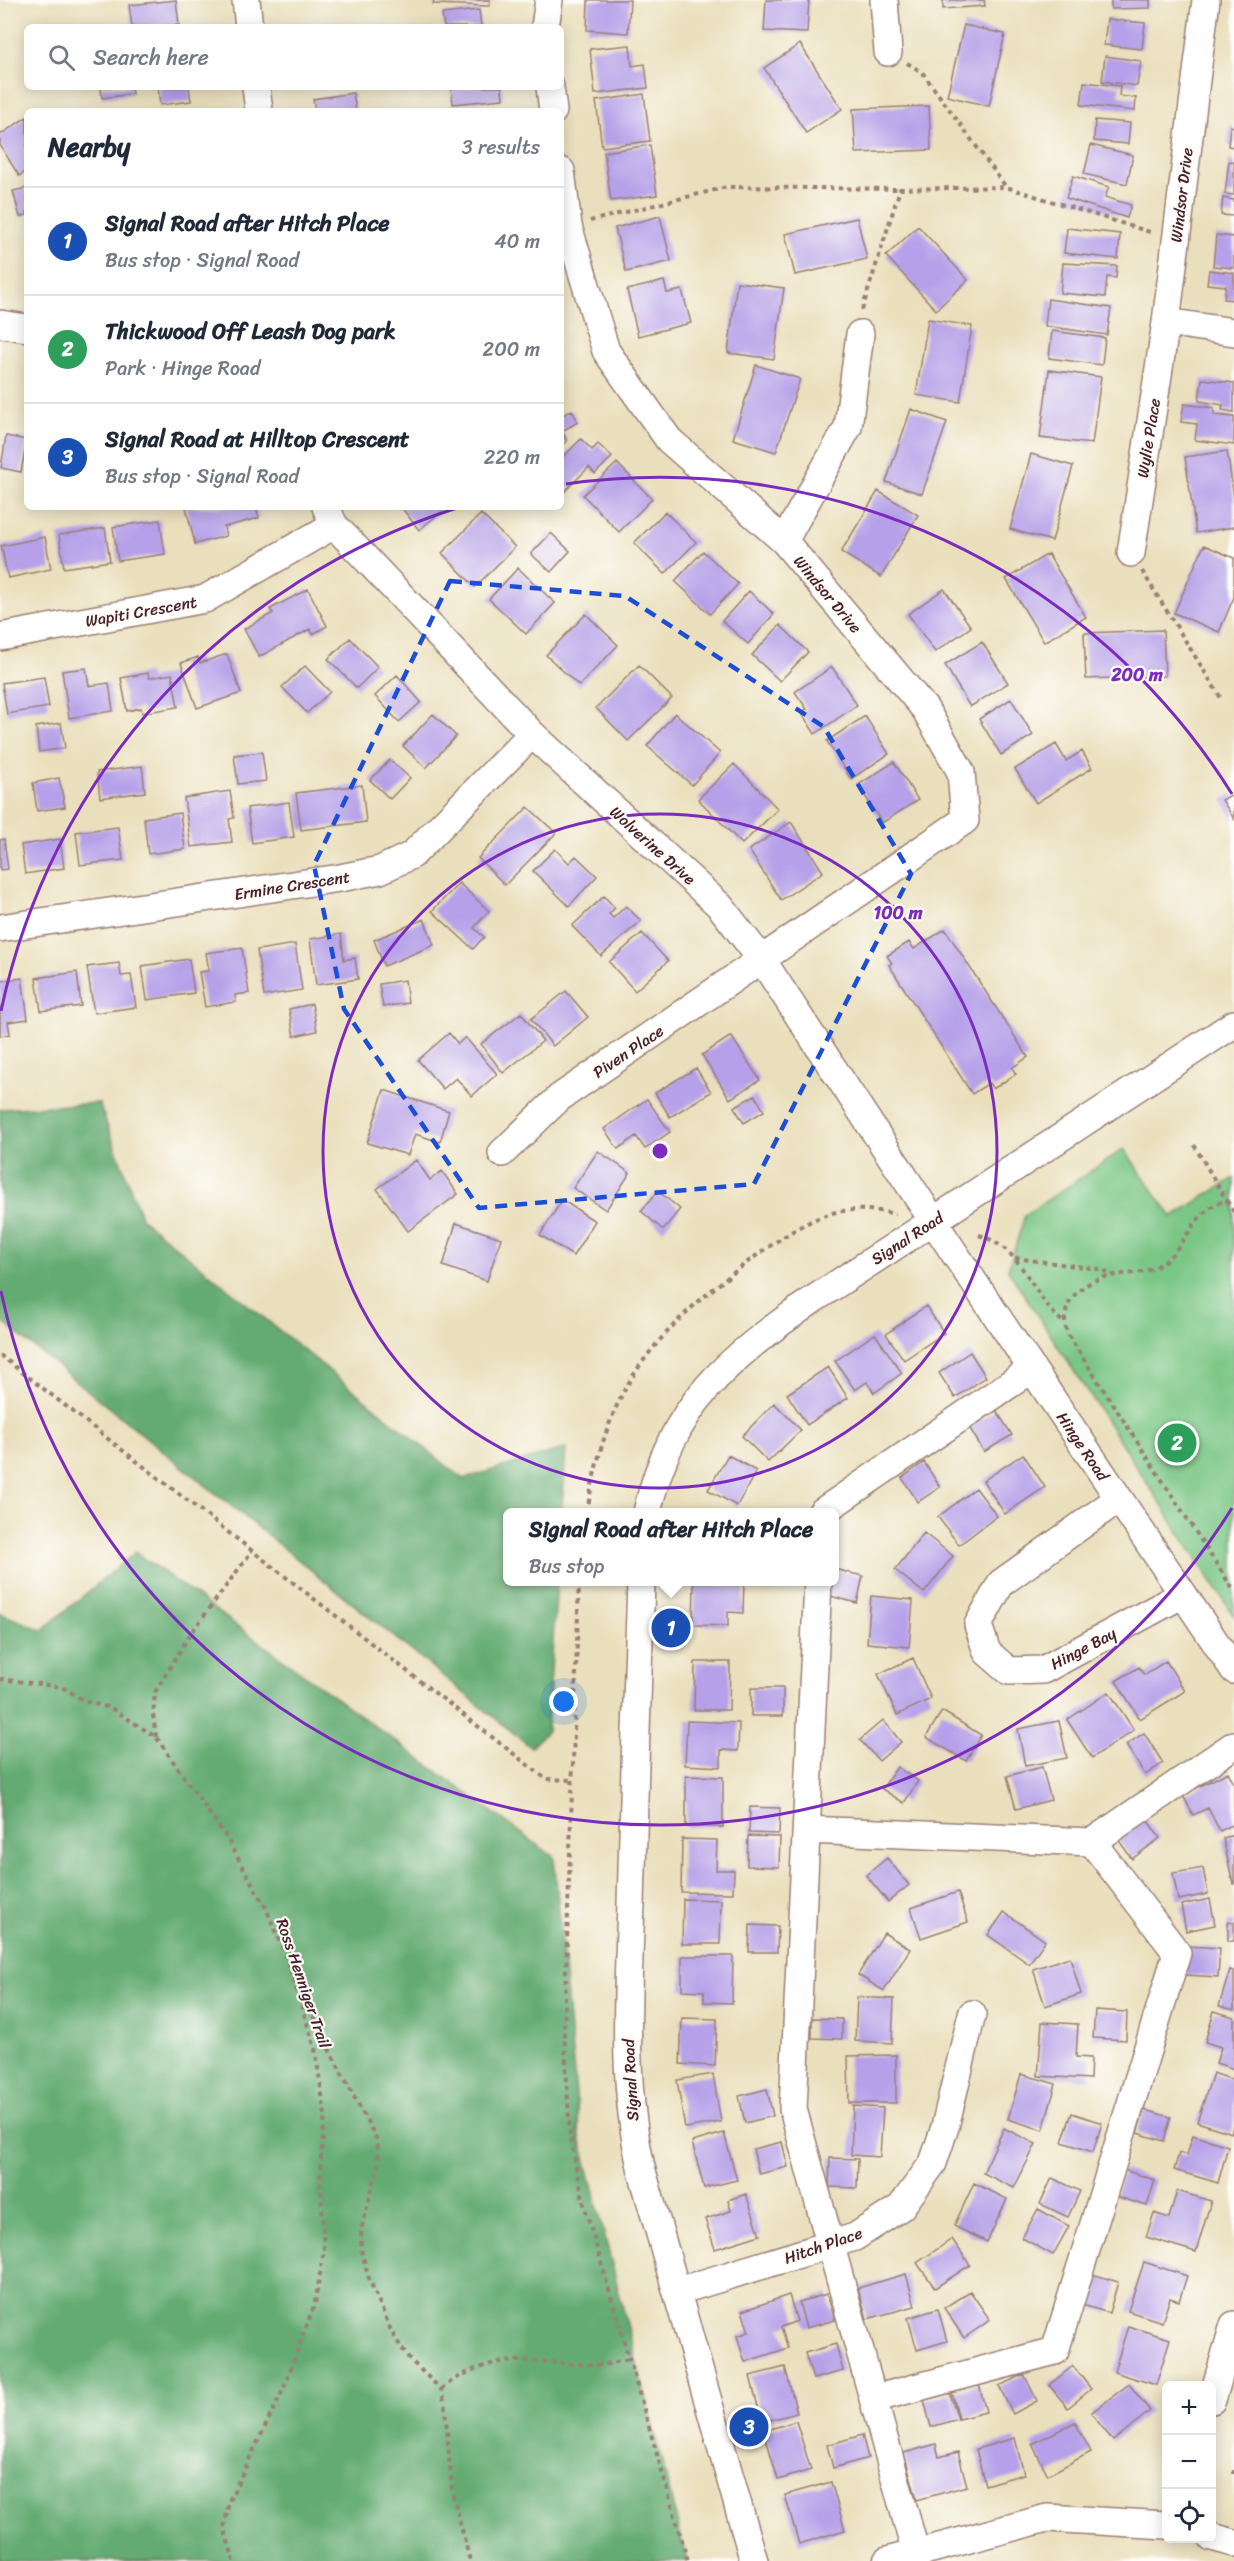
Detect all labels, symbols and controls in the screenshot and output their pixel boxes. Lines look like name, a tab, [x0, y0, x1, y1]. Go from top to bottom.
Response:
search box	[24, 24, 564, 90]
text: Search here	[93, 38, 209, 77]
icon: search	[45, 41, 78, 74]
text: Nearby	[48, 124, 130, 170]
text: 3 results	[462, 130, 540, 165]
street label: Windsor Drive	[1161, 146, 1202, 244]
text: Signal Road after Hitch Place	[105, 204, 390, 243]
text: 1	[63, 224, 72, 259]
text: 40 m	[494, 224, 540, 259]
text: Bus stop · Signal Road	[105, 243, 299, 278]
text: Thickwood Off Leash Dog park	[105, 312, 396, 351]
text: 2	[62, 332, 73, 367]
text: 200 m	[483, 332, 540, 367]
text: Park · Hinge Road	[105, 351, 260, 386]
street label: Wylie Place	[1128, 396, 1169, 480]
text: Signal Road at Hilltop Crescent	[105, 420, 409, 459]
text: 3	[62, 440, 73, 475]
text: 220 m	[484, 440, 540, 475]
text: Bus stop · Signal Road	[105, 459, 299, 494]
street label: Windsor Drive	[786, 548, 869, 640]
street label: Wapiti Crescent	[83, 587, 199, 636]
text: 200 m	[1110, 659, 1163, 691]
street label: Wolverine Drive	[603, 798, 703, 893]
street label: Ermine Crescent	[232, 862, 352, 909]
text: 100 m	[874, 897, 923, 929]
street label: Piven Place	[587, 1017, 670, 1086]
centre of rings	[650, 1141, 670, 1161]
street label: Signal Road	[865, 1203, 951, 1273]
street label: Hinge Road	[1048, 1405, 1118, 1488]
pin: 2	[1158, 1420, 1196, 1466]
popup	[503, 1508, 839, 1586]
text: Signal Road after Hitch Place	[529, 1510, 813, 1549]
text: Bus stop	[529, 1549, 604, 1584]
pin: 1	[652, 1606, 690, 1650]
street label: Hinge Bay	[1045, 1619, 1122, 1678]
your location	[549, 1687, 578, 1716]
street label: Ross Henniger Trail	[268, 1914, 340, 2053]
street label: Signal Road	[614, 2037, 647, 2122]
street label: Hitch Place	[780, 2219, 866, 2272]
map controls	[1162, 2381, 1216, 2543]
button: +	[1162, 2381, 1216, 2435]
pin: 3	[730, 2404, 768, 2450]
button: −	[1162, 2435, 1216, 2489]
button: locate	[1162, 2489, 1216, 2543]

